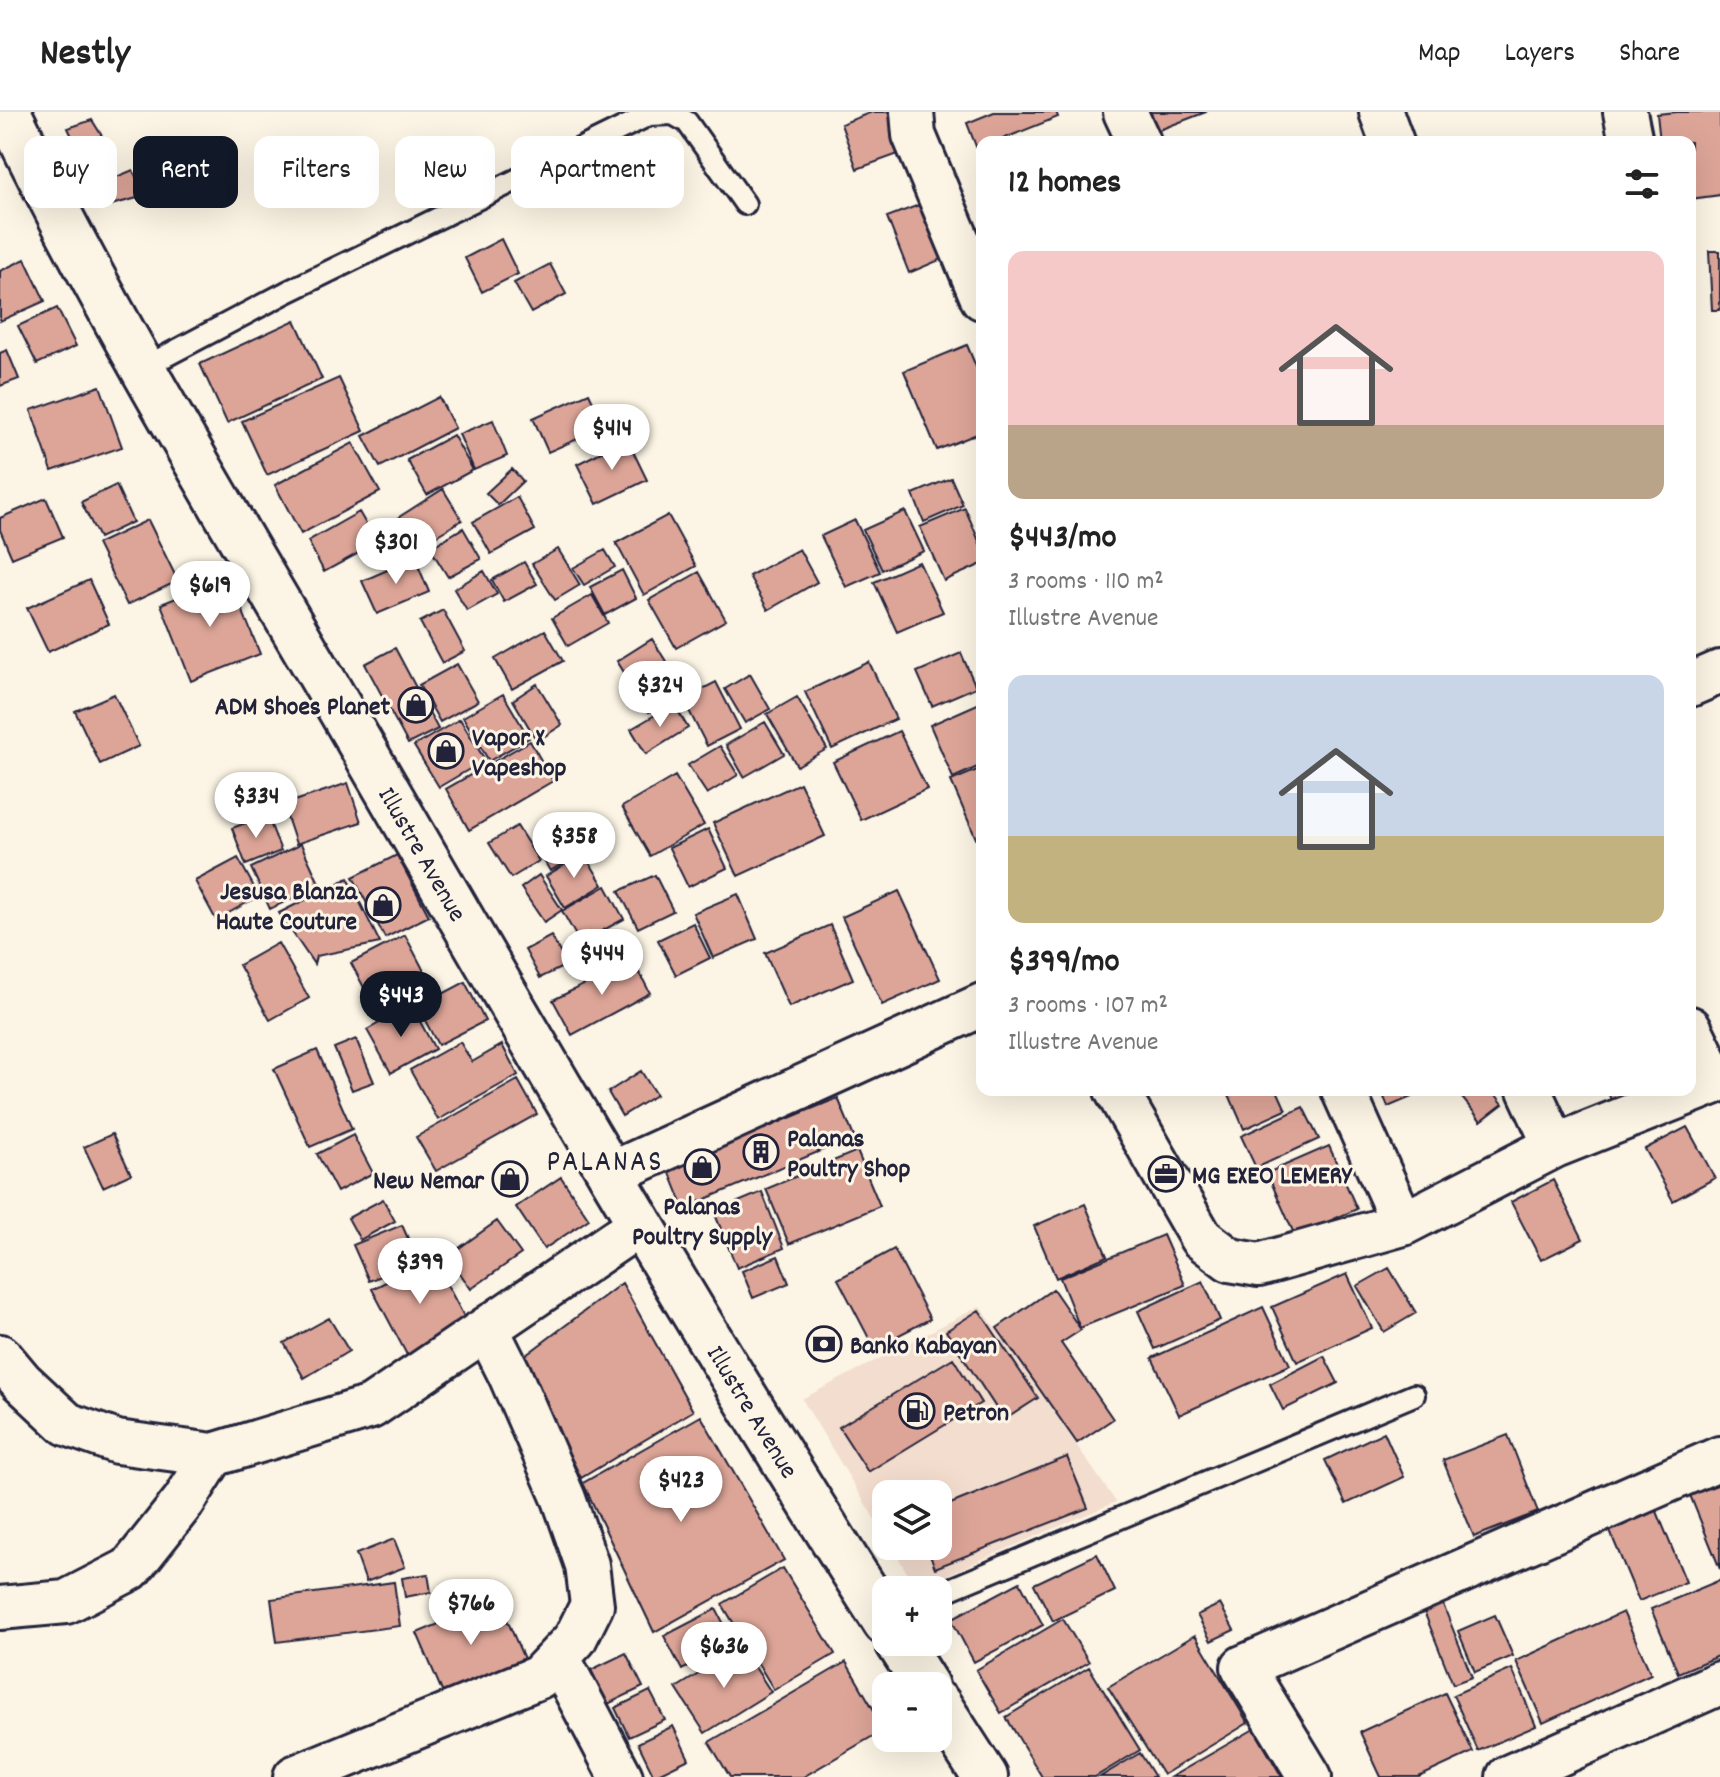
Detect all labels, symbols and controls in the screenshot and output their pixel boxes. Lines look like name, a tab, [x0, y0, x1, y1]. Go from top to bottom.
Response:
text: Nestly	[40, 28, 130, 83]
text: Map	[1418, 35, 1461, 75]
text: Layers	[1505, 35, 1575, 75]
text: Share	[1619, 35, 1680, 75]
chip: Buy	[24, 136, 117, 208]
chip: Rent	[133, 136, 238, 208]
chip: Filters	[254, 136, 379, 208]
chip: New	[395, 136, 495, 208]
chip: Apartment	[511, 136, 684, 208]
text: 12 homes	[1008, 160, 1121, 209]
icon: filters	[1620, 162, 1664, 206]
icon: home	[1264, 303, 1408, 447]
pin: $414	[565, 404, 659, 472]
text: $414	[592, 411, 632, 448]
text: $443/mo	[1008, 515, 1117, 564]
pin: $301	[349, 518, 443, 586]
text: $301	[374, 525, 418, 562]
pin: $619	[163, 561, 257, 629]
text: 3 rooms · 110 m²	[1008, 564, 1164, 601]
text: $619	[188, 568, 232, 605]
text: Illustre Avenue	[1008, 601, 1158, 638]
pin: $324	[613, 661, 707, 729]
text: $324	[637, 668, 683, 705]
shop icon: ADM Shoes Planet	[397, 686, 435, 724]
place label: ADM Shoes Planet	[215, 690, 390, 727]
place label: Vapor X Vapeshop	[472, 721, 567, 788]
icon: home	[1264, 727, 1408, 871]
shop icon: Vapor X Vapeshop	[427, 732, 465, 770]
pin: $334	[209, 772, 303, 840]
text: $334	[232, 779, 280, 816]
street label: Illustre Avenue	[367, 781, 474, 929]
pin: $358	[527, 812, 621, 880]
text: $358	[550, 819, 598, 856]
place label: Jesusa Blanza Haute Couture	[216, 875, 358, 942]
shop icon: Jesusa Blanza Haute Couture	[364, 886, 402, 924]
pin: $444	[555, 929, 649, 997]
text: $444	[579, 936, 625, 973]
text: $399/mo	[1008, 939, 1120, 988]
pin: $443	[354, 971, 448, 1039]
text: $443	[378, 978, 424, 1015]
text: 3 rooms · 107 m²	[1008, 988, 1168, 1025]
text: Illustre Avenue	[1008, 1025, 1158, 1062]
place label: Palanas Poultry Shop	[787, 1122, 910, 1189]
building icon: Palanas Poultry Shop	[742, 1133, 780, 1171]
district label: PALANAS	[546, 1143, 664, 1186]
shop icon: Palanas Poultry Supply	[683, 1148, 721, 1186]
office icon: MG EXEO LEMERY	[1147, 1155, 1185, 1193]
place label: MG EXEO LEMERY	[1192, 1159, 1353, 1196]
shop icon: New Nemar	[491, 1160, 529, 1198]
place label: New Nemar	[373, 1164, 484, 1201]
place label: Palanas Poultry Supply	[632, 1190, 773, 1257]
pin: $399	[373, 1238, 467, 1306]
text: $399	[396, 1245, 444, 1282]
bank icon: Banko Kabayan	[805, 1325, 843, 1363]
place label: Banko Kabayan	[850, 1329, 997, 1366]
street label: Illustre Avenue	[695, 1339, 806, 1487]
fuel station icon: Petron	[898, 1392, 936, 1430]
place label: Petron	[943, 1396, 1009, 1433]
pin: $423	[634, 1456, 728, 1524]
text: $423	[658, 1463, 704, 1500]
map controls	[872, 1480, 952, 1752]
button: layers	[872, 1480, 952, 1560]
button: +	[872, 1576, 952, 1656]
pin: $766	[424, 1579, 518, 1647]
text: $766	[447, 1586, 495, 1623]
pin: $636	[677, 1622, 771, 1690]
text: $636	[699, 1629, 749, 1666]
button: −	[872, 1672, 952, 1752]

